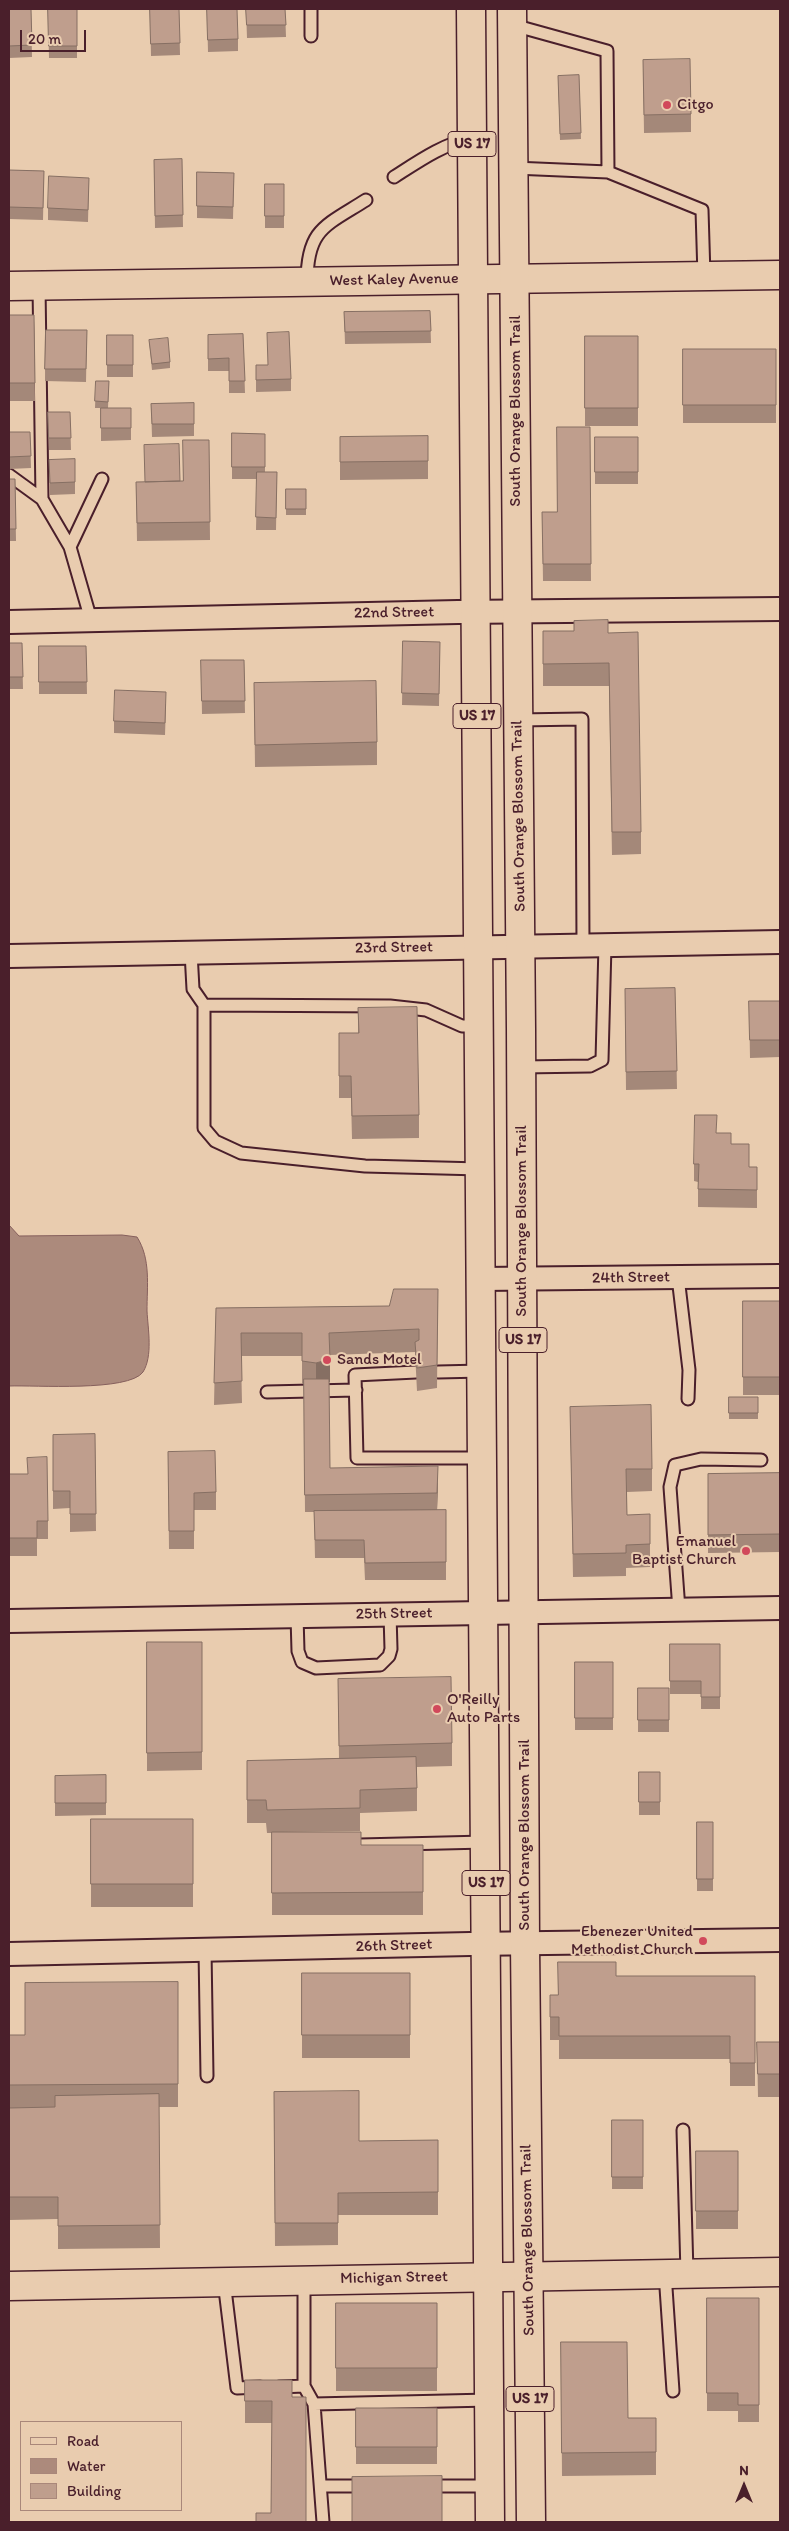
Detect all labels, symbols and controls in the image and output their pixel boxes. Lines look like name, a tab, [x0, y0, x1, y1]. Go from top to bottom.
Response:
scale bar	[22, 20, 89, 52]
text: 20 m	[28, 30, 61, 48]
place label: Citgo	[677, 95, 714, 115]
marker: Citgo	[661, 99, 673, 111]
road number: US 17	[448, 132, 496, 156]
street label: West Kaley Avenue	[329, 269, 459, 291]
street label: South Orange Blossom Trail	[506, 315, 526, 507]
street label: 22nd Street	[354, 603, 434, 623]
road number: US 17	[453, 704, 501, 728]
street label: South Orange Blossom Trail	[508, 720, 530, 912]
street label: 23rd Street	[355, 938, 433, 958]
street label: South Orange Blossom Trail	[512, 1125, 532, 1317]
street label: 24th Street	[592, 1268, 670, 1288]
road number: US 17	[499, 1328, 547, 1352]
place label: Sands Motel	[337, 1350, 422, 1370]
marker: Sands Motel	[321, 1354, 333, 1366]
place label: Emanuel Baptist Church	[632, 1532, 736, 1570]
marker: Emanuel Baptist Church	[740, 1545, 752, 1557]
street label: 25th Street	[355, 1604, 433, 1624]
place label: O'Reilly Auto Parts	[447, 1690, 520, 1728]
marker: O'Reilly Auto Parts	[431, 1703, 443, 1715]
street label: South Orange Blossom Trail	[515, 1739, 535, 1931]
road number: US 17	[462, 1870, 510, 1896]
place label: Ebenezer United Methodist Church	[571, 1922, 693, 1960]
street label: 26th Street	[355, 1935, 433, 1957]
marker: Ebenezer United Methodist Church	[697, 1935, 709, 1947]
street label: South Orange Blossom Trail	[517, 2144, 539, 2336]
street label: Michigan Street	[340, 2267, 448, 2289]
road number: US 17	[506, 2386, 554, 2412]
legend	[20, 2421, 182, 2511]
text: Road	[67, 2432, 99, 2450]
text: Water	[67, 2457, 105, 2475]
north arrow	[719, 2461, 769, 2511]
text: N	[739, 2462, 749, 2479]
text: Building	[67, 2482, 121, 2500]

